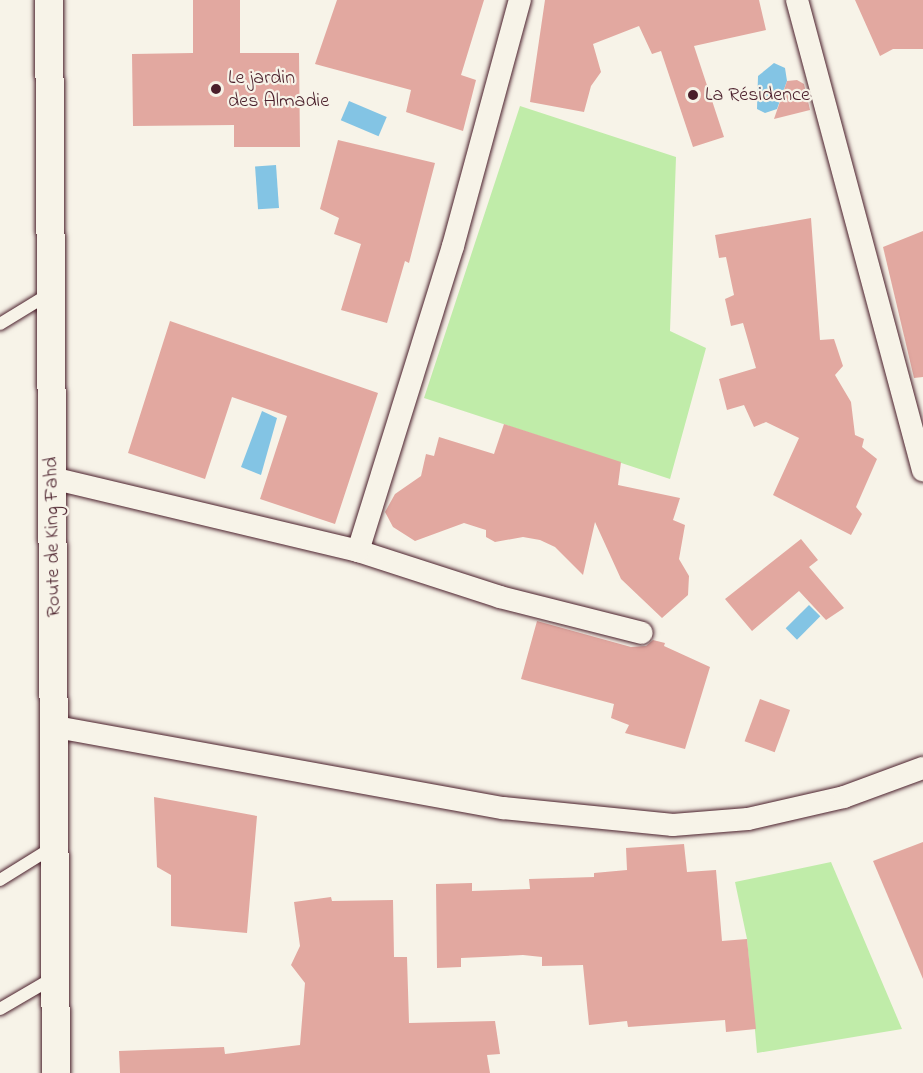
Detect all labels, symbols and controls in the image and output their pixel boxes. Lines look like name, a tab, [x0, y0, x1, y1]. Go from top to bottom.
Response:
place label: Le jardin des Almadie	[228, 66, 329, 113]
marker: Le jardin des Almadie	[209, 82, 223, 96]
place label: La Résidence	[705, 83, 810, 107]
marker: La Résidence	[686, 88, 700, 102]
street label: Route de King Fahd	[40, 457, 66, 617]

